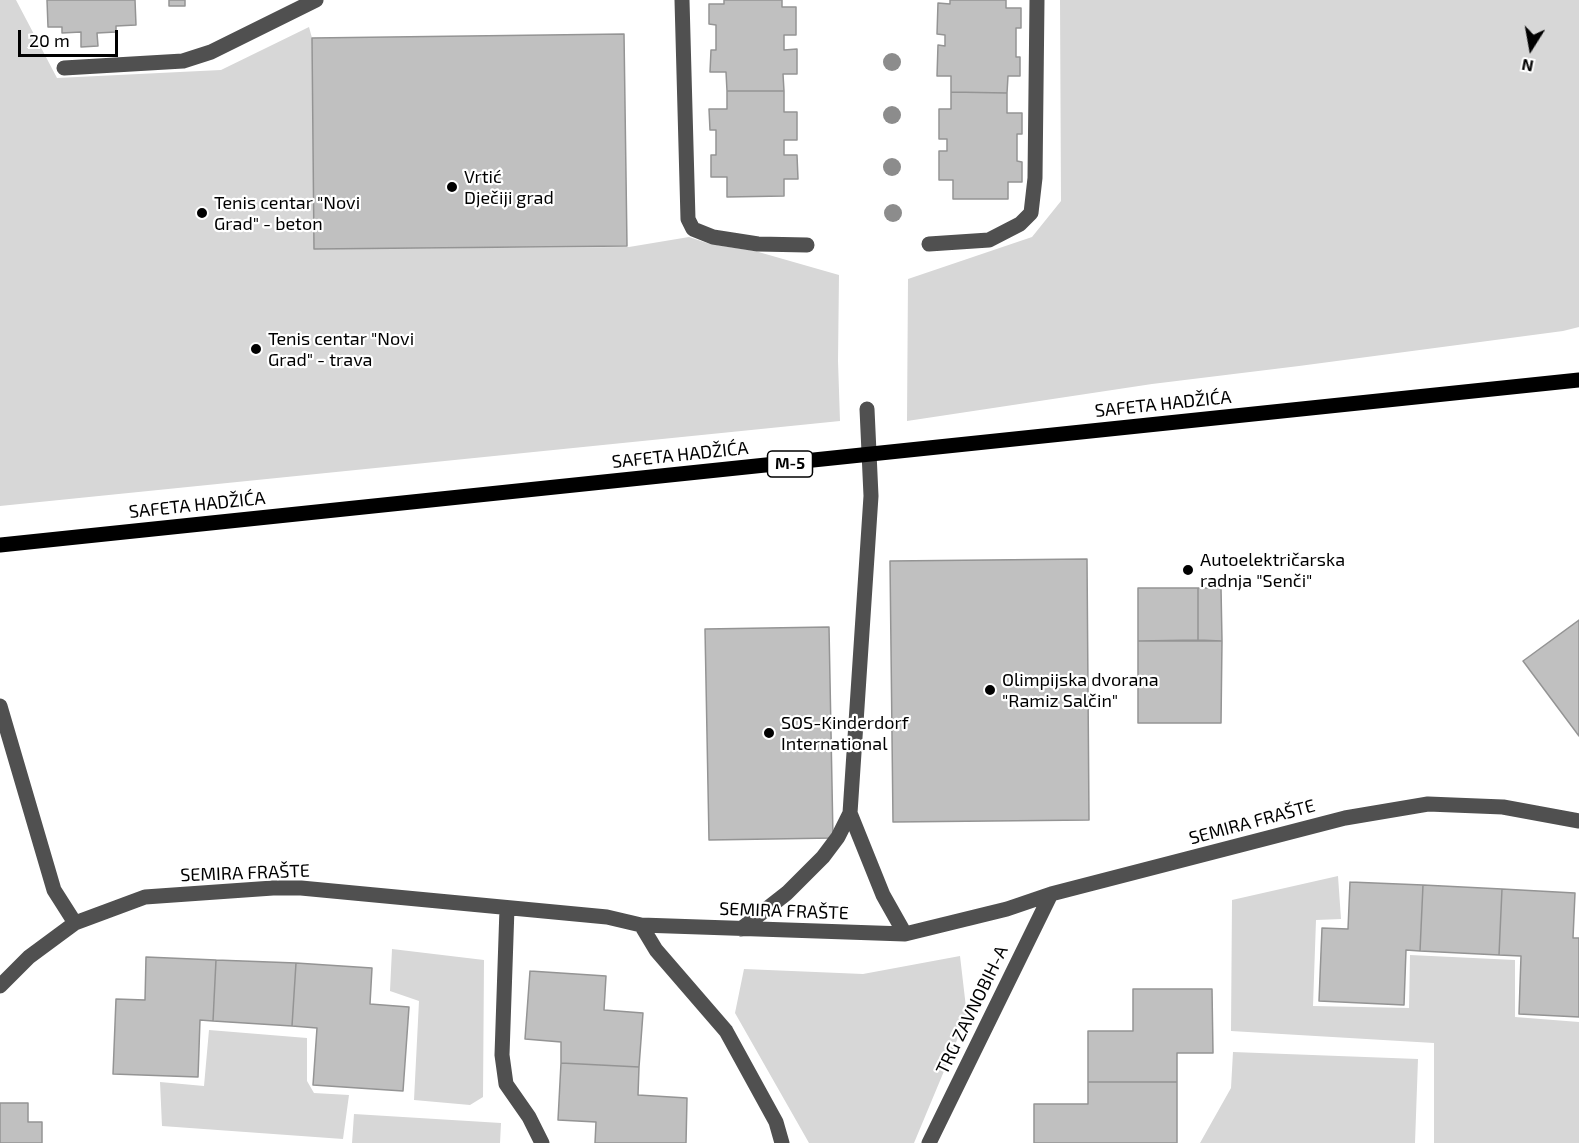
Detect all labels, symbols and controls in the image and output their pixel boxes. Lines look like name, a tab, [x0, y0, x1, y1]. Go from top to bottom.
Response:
scale bar	[21, 18, 122, 56]
north arrow	[1501, 18, 1561, 78]
text: 20 m	[29, 29, 70, 51]
text: N	[1520, 56, 1535, 77]
place label: Vrtić Dječiji grad	[464, 166, 554, 208]
marker: Vrtić Dječiji grad	[445, 180, 459, 194]
place label: Tenis centar "Novi Grad" - beton	[214, 192, 360, 234]
marker: Tenis centar "Novi Grad" - beton	[195, 206, 209, 220]
place label: Tenis centar "Novi Grad" - trava	[268, 328, 414, 370]
marker: Tenis centar "Novi Grad" - trava	[249, 342, 263, 356]
street label: SAFETA HADŽIĆA	[1094, 386, 1232, 422]
street label: SAFETA HADŽIĆA	[611, 437, 749, 473]
road number: M-5	[768, 451, 812, 477]
street label: SAFETA HADŽIĆA	[128, 487, 266, 523]
place label: Autoelektričarska radnja "Senči"	[1200, 549, 1345, 592]
marker: Autoelektričarska radnja "Senči"	[1181, 563, 1195, 577]
place label: Olimpijska dvorana "Ramiz Salčin"	[1002, 669, 1159, 712]
marker: Olimpijska dvorana "Ramiz Salčin"	[983, 683, 997, 697]
place label: SOS-Kinderdorf International	[781, 712, 908, 754]
marker: SOS-Kinderdorf International	[762, 726, 776, 740]
street label: SEMIRA FRAŠTE	[1187, 795, 1317, 849]
street label: SEMIRA FRAŠTE	[180, 860, 310, 886]
street label: SEMIRA FRAŠTE	[719, 898, 849, 924]
street label: TRG ZAVNOBIH-A	[931, 942, 1013, 1078]

